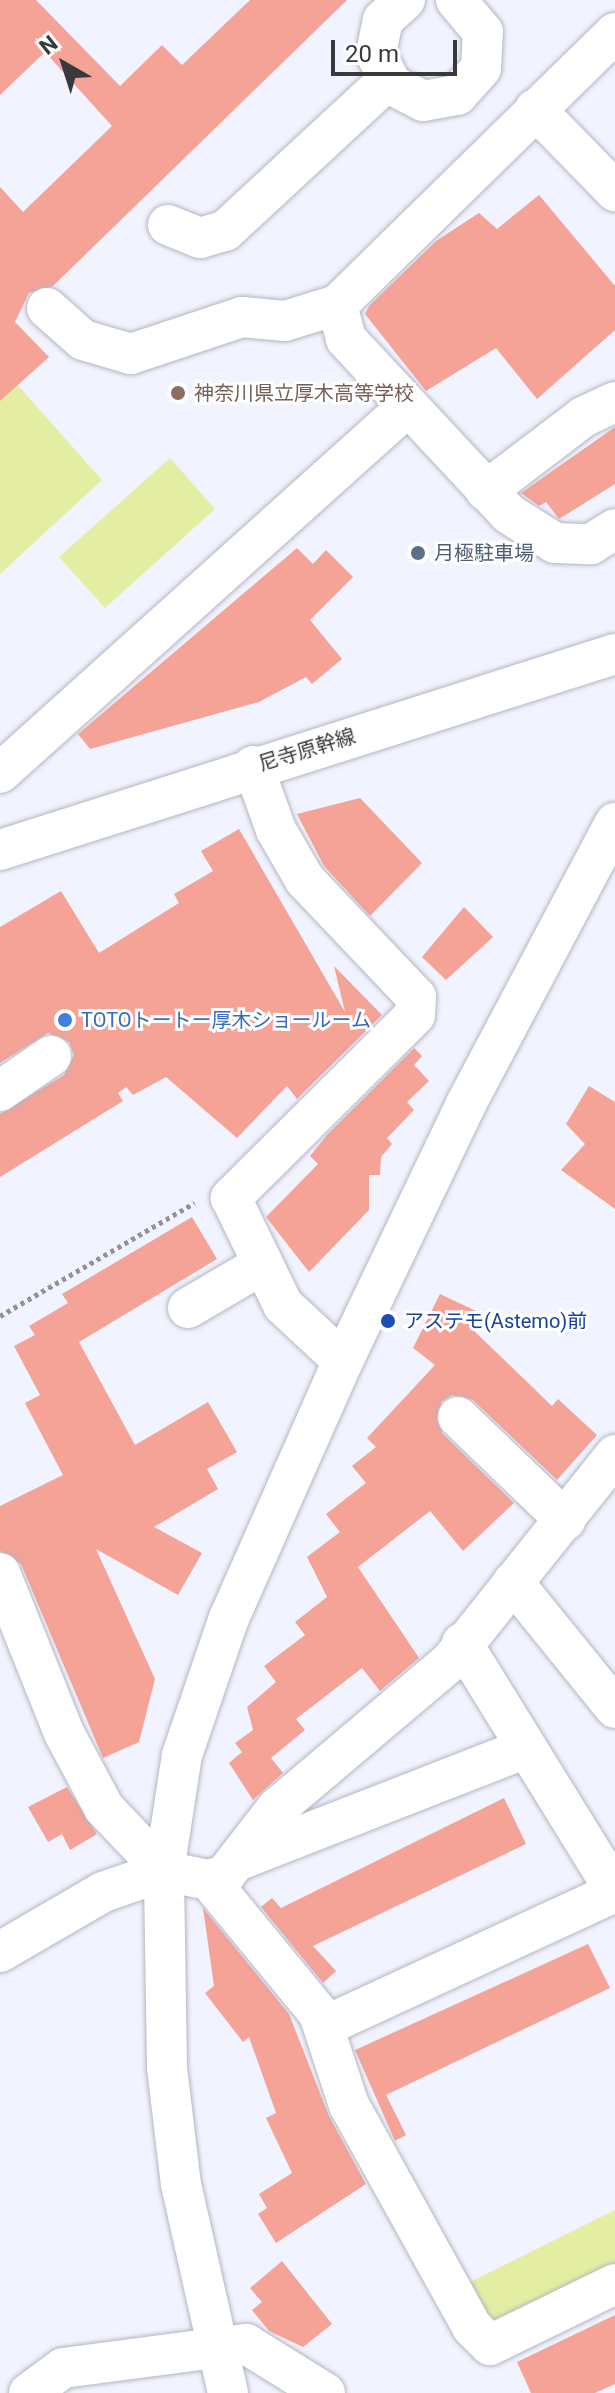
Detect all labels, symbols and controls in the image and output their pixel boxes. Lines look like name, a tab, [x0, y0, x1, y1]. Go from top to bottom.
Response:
north arrow	[24, 24, 104, 104]
scale bar	[335, 24, 461, 74]
text: N	[35, 30, 62, 60]
text: 20 m	[345, 40, 399, 68]
place label: 神奈川県立厚木高等学校	[194, 381, 414, 405]
marker: 神奈川県立厚木高等学校	[169, 384, 187, 402]
place label: 月極駐車場	[434, 541, 534, 565]
marker: 月極駐車場	[409, 544, 427, 562]
street label: 尼寺原幹線	[256, 724, 358, 776]
place label: TOTOトートー厚木ショールーム	[81, 1008, 372, 1032]
marker: TOTOトートー厚木ショールーム	[56, 1011, 74, 1029]
place label: アステモ(Astemo)前	[404, 1309, 587, 1333]
marker: アステモ(Astemo)前	[379, 1312, 397, 1330]

